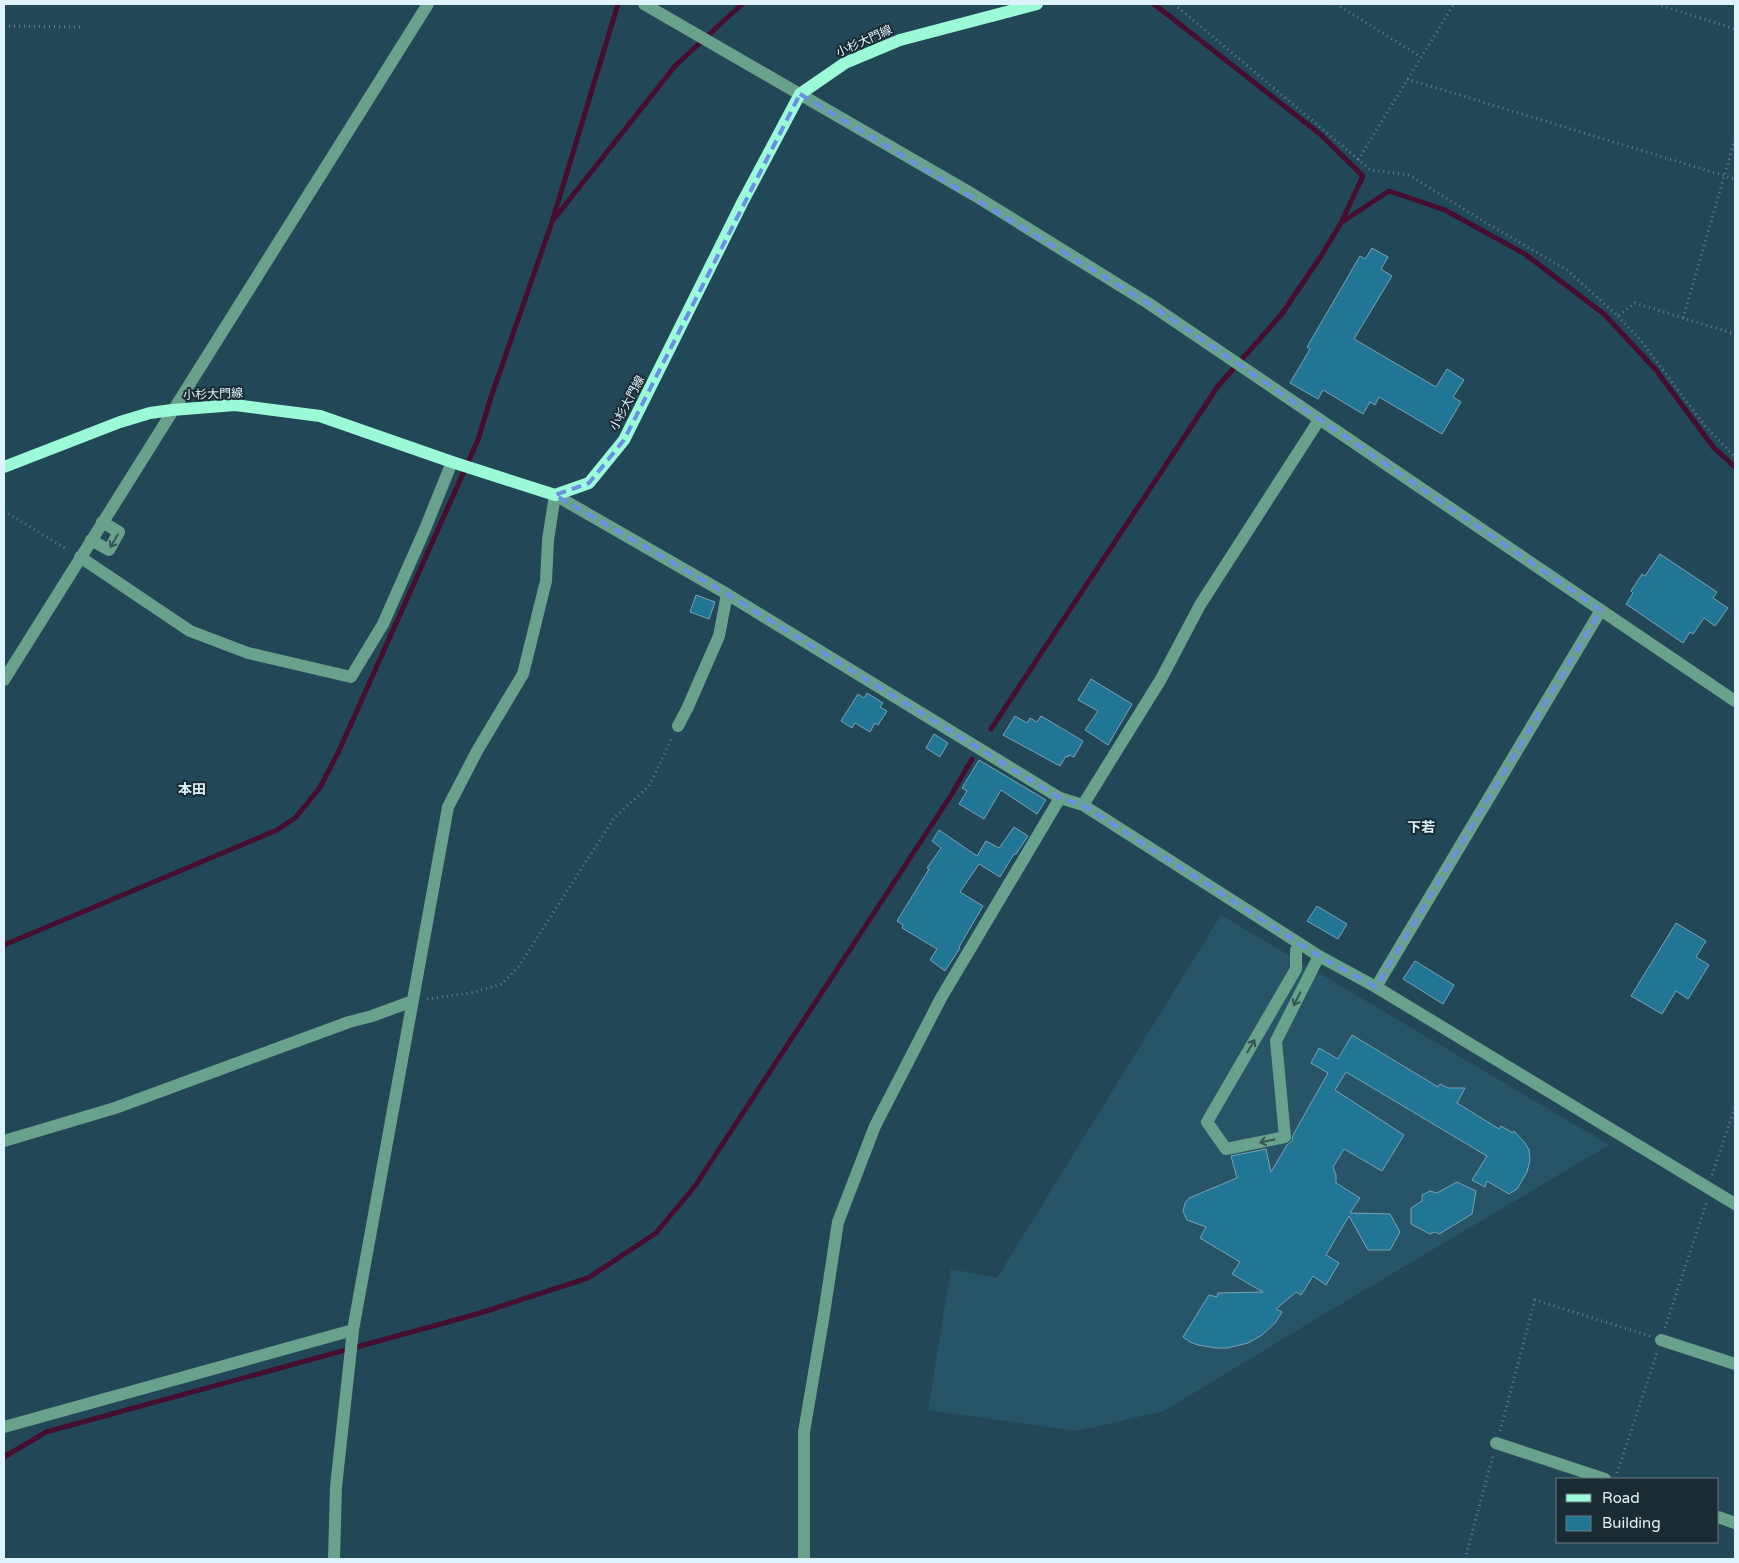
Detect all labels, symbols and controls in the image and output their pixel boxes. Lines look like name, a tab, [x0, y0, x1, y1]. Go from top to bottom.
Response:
street label: 小杉大門線	[834, 22, 894, 60]
street label: 小杉大門線	[607, 373, 647, 433]
street label: 小杉大門線	[183, 386, 243, 402]
one-way arrow	[108, 534, 118, 548]
district label: 本田	[178, 781, 206, 798]
district label: 下若	[1407, 819, 1435, 836]
one-way arrow	[1292, 991, 1301, 1006]
one-way arrow	[1247, 1040, 1257, 1054]
one-way arrow	[1259, 1137, 1275, 1146]
legend	[1556, 1478, 1719, 1543]
text: Road	[1602, 1489, 1640, 1507]
text: Building	[1602, 1514, 1661, 1532]

